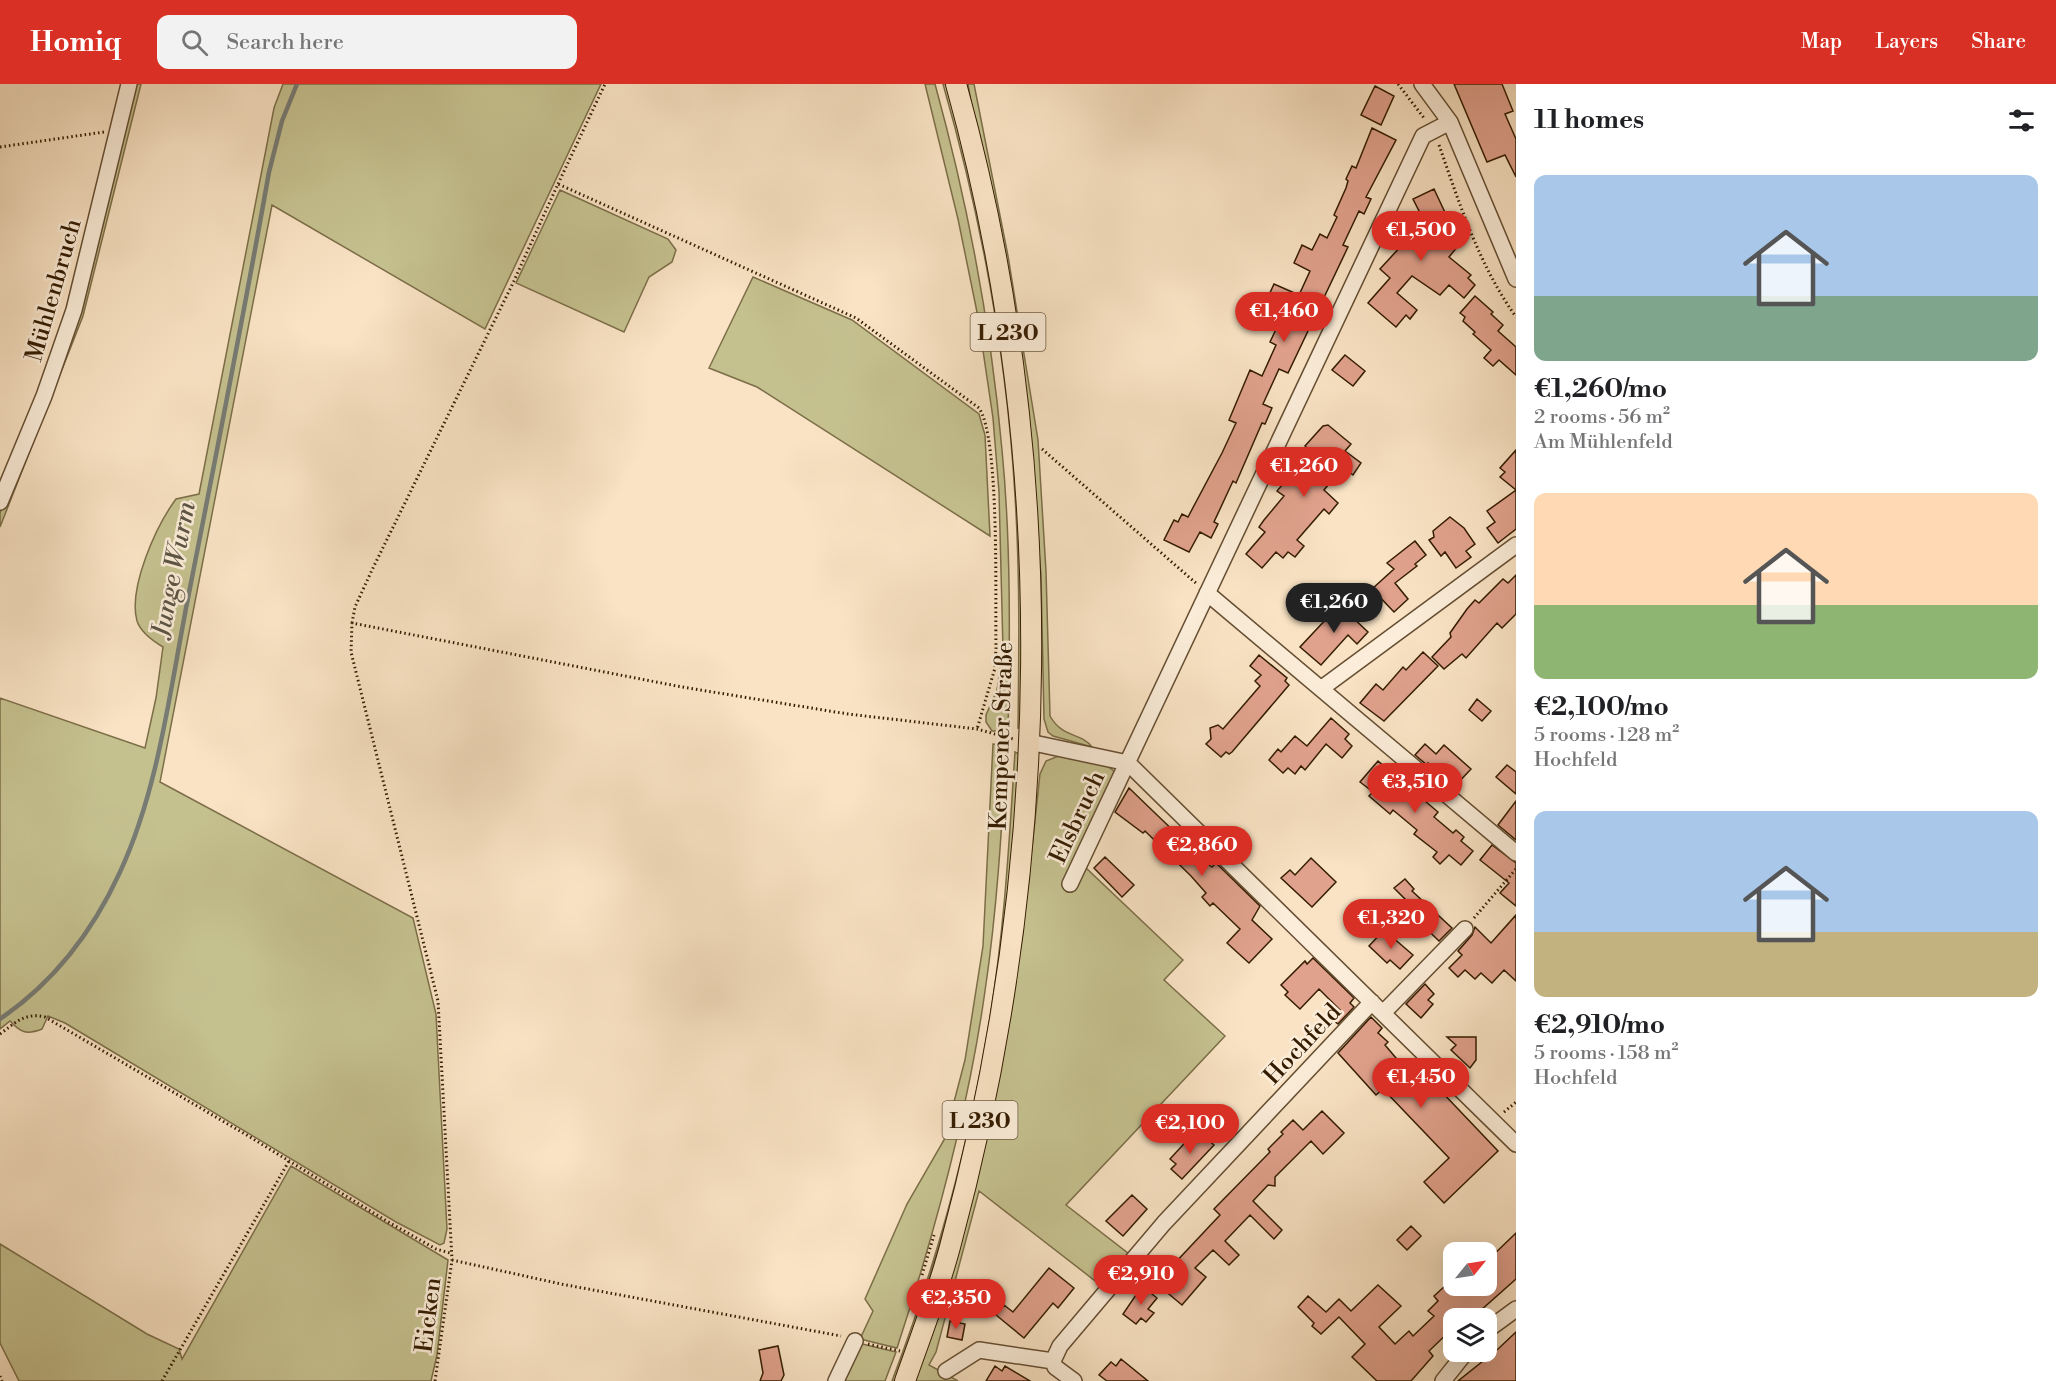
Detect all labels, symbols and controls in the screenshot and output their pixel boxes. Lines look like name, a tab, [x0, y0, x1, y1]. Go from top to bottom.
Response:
search box	[157, 15, 577, 69]
text: Homiq	[30, 25, 121, 60]
icon: search	[178, 26, 211, 59]
text: Search here	[226, 29, 344, 56]
text: Map	[1801, 29, 1842, 55]
text: Layers	[1875, 29, 1938, 55]
text: Share	[1971, 29, 2026, 55]
text: 11 homes	[1534, 104, 1644, 136]
icon: filters	[2005, 104, 2038, 137]
pin: €1,500	[1372, 211, 1470, 262]
icon: home	[1732, 214, 1840, 322]
street label: Mühlenbruch	[19, 215, 89, 365]
text: €1,500	[1386, 218, 1456, 243]
pin: €1,460	[1235, 292, 1333, 343]
text: €1,460	[1249, 299, 1319, 324]
road number: L 230	[970, 313, 1046, 351]
text: €1,260/mo	[1534, 373, 1667, 405]
text: 2 rooms · 56 m²	[1534, 405, 1670, 430]
text: Am Mühlenfeld	[1534, 430, 1673, 455]
pin: €1,260	[1255, 447, 1353, 498]
text: €1,260	[1270, 454, 1338, 479]
water label: Junge Wurm	[145, 498, 203, 643]
icon: home	[1732, 532, 1840, 640]
pin: €1,260	[1285, 583, 1383, 634]
text: €1,260	[1300, 590, 1368, 615]
street label: Kempener Straße	[984, 641, 1020, 831]
text: €2,100/mo	[1534, 691, 1669, 723]
text: 5 rooms · 128 m²	[1534, 723, 1679, 748]
text: Hochfeld	[1534, 748, 1617, 773]
pin: €3,510	[1366, 763, 1464, 814]
street label: Elsbruch	[1043, 766, 1112, 869]
text: €3,510	[1381, 770, 1449, 795]
pin: €2,860	[1153, 826, 1251, 877]
text: €2,860	[1166, 833, 1238, 858]
icon: home	[1732, 850, 1840, 958]
pin: €1,320	[1342, 899, 1440, 950]
text: €1,320	[1357, 906, 1425, 931]
street label: Hochfeld	[1258, 998, 1348, 1091]
text: €2,910/mo	[1534, 1009, 1665, 1041]
text: 5 rooms · 158 m²	[1534, 1041, 1678, 1066]
pin: €1,450	[1372, 1058, 1470, 1109]
text: €1,450	[1386, 1065, 1456, 1090]
text: Hochfeld	[1534, 1066, 1617, 1091]
road number: L 230	[942, 1101, 1018, 1139]
pin: €2,100	[1141, 1104, 1239, 1155]
text: €2,100	[1155, 1111, 1225, 1136]
north arrow	[1443, 1242, 1497, 1296]
map controls	[1443, 1242, 1497, 1362]
pin: €2,910	[1092, 1255, 1190, 1306]
text: €2,910	[1107, 1262, 1175, 1287]
street label: Eicken	[410, 1276, 448, 1354]
pin: €2,350	[907, 1279, 1005, 1330]
text: €2,350	[921, 1286, 991, 1311]
button: layers	[1443, 1308, 1497, 1362]

